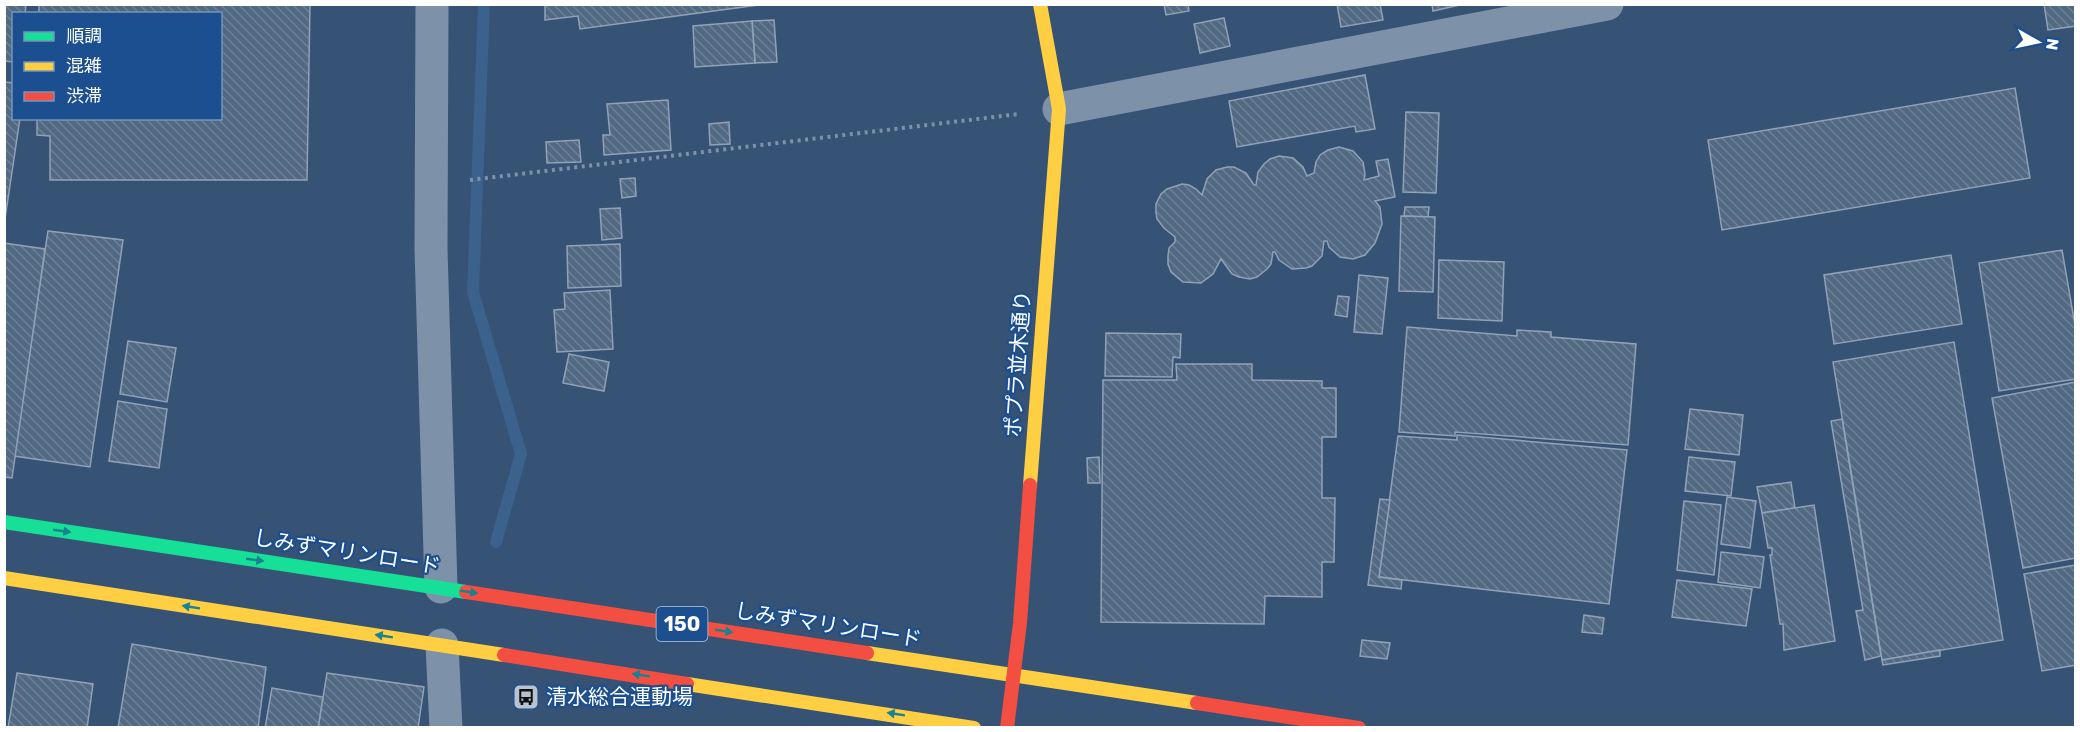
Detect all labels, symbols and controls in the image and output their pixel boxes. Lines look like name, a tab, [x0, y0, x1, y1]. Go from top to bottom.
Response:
legend	[12, 12, 222, 120]
north arrow	[2008, 12, 2068, 72]
text: 順調	[66, 25, 102, 47]
text: N	[2042, 37, 2063, 51]
text: 混雑	[66, 55, 102, 77]
text: 渋滞	[66, 85, 102, 107]
street label: ポプラ並木通り	[1000, 290, 1035, 438]
street label: しみずマリンロード	[252, 524, 442, 579]
one-way arrow	[53, 526, 72, 535]
one-way arrow	[246, 555, 265, 564]
one-way arrow	[459, 587, 478, 596]
street label: しみずマリンロード	[733, 597, 923, 652]
one-way arrow	[182, 602, 201, 611]
road number: 150	[656, 607, 708, 641]
one-way arrow	[714, 626, 733, 635]
one-way arrow	[375, 632, 394, 641]
one-way arrow	[631, 671, 650, 680]
bus stop icon: 清水総合運動場	[511, 682, 541, 712]
place label: 清水総合運動場	[546, 684, 693, 709]
one-way arrow	[886, 710, 905, 719]

